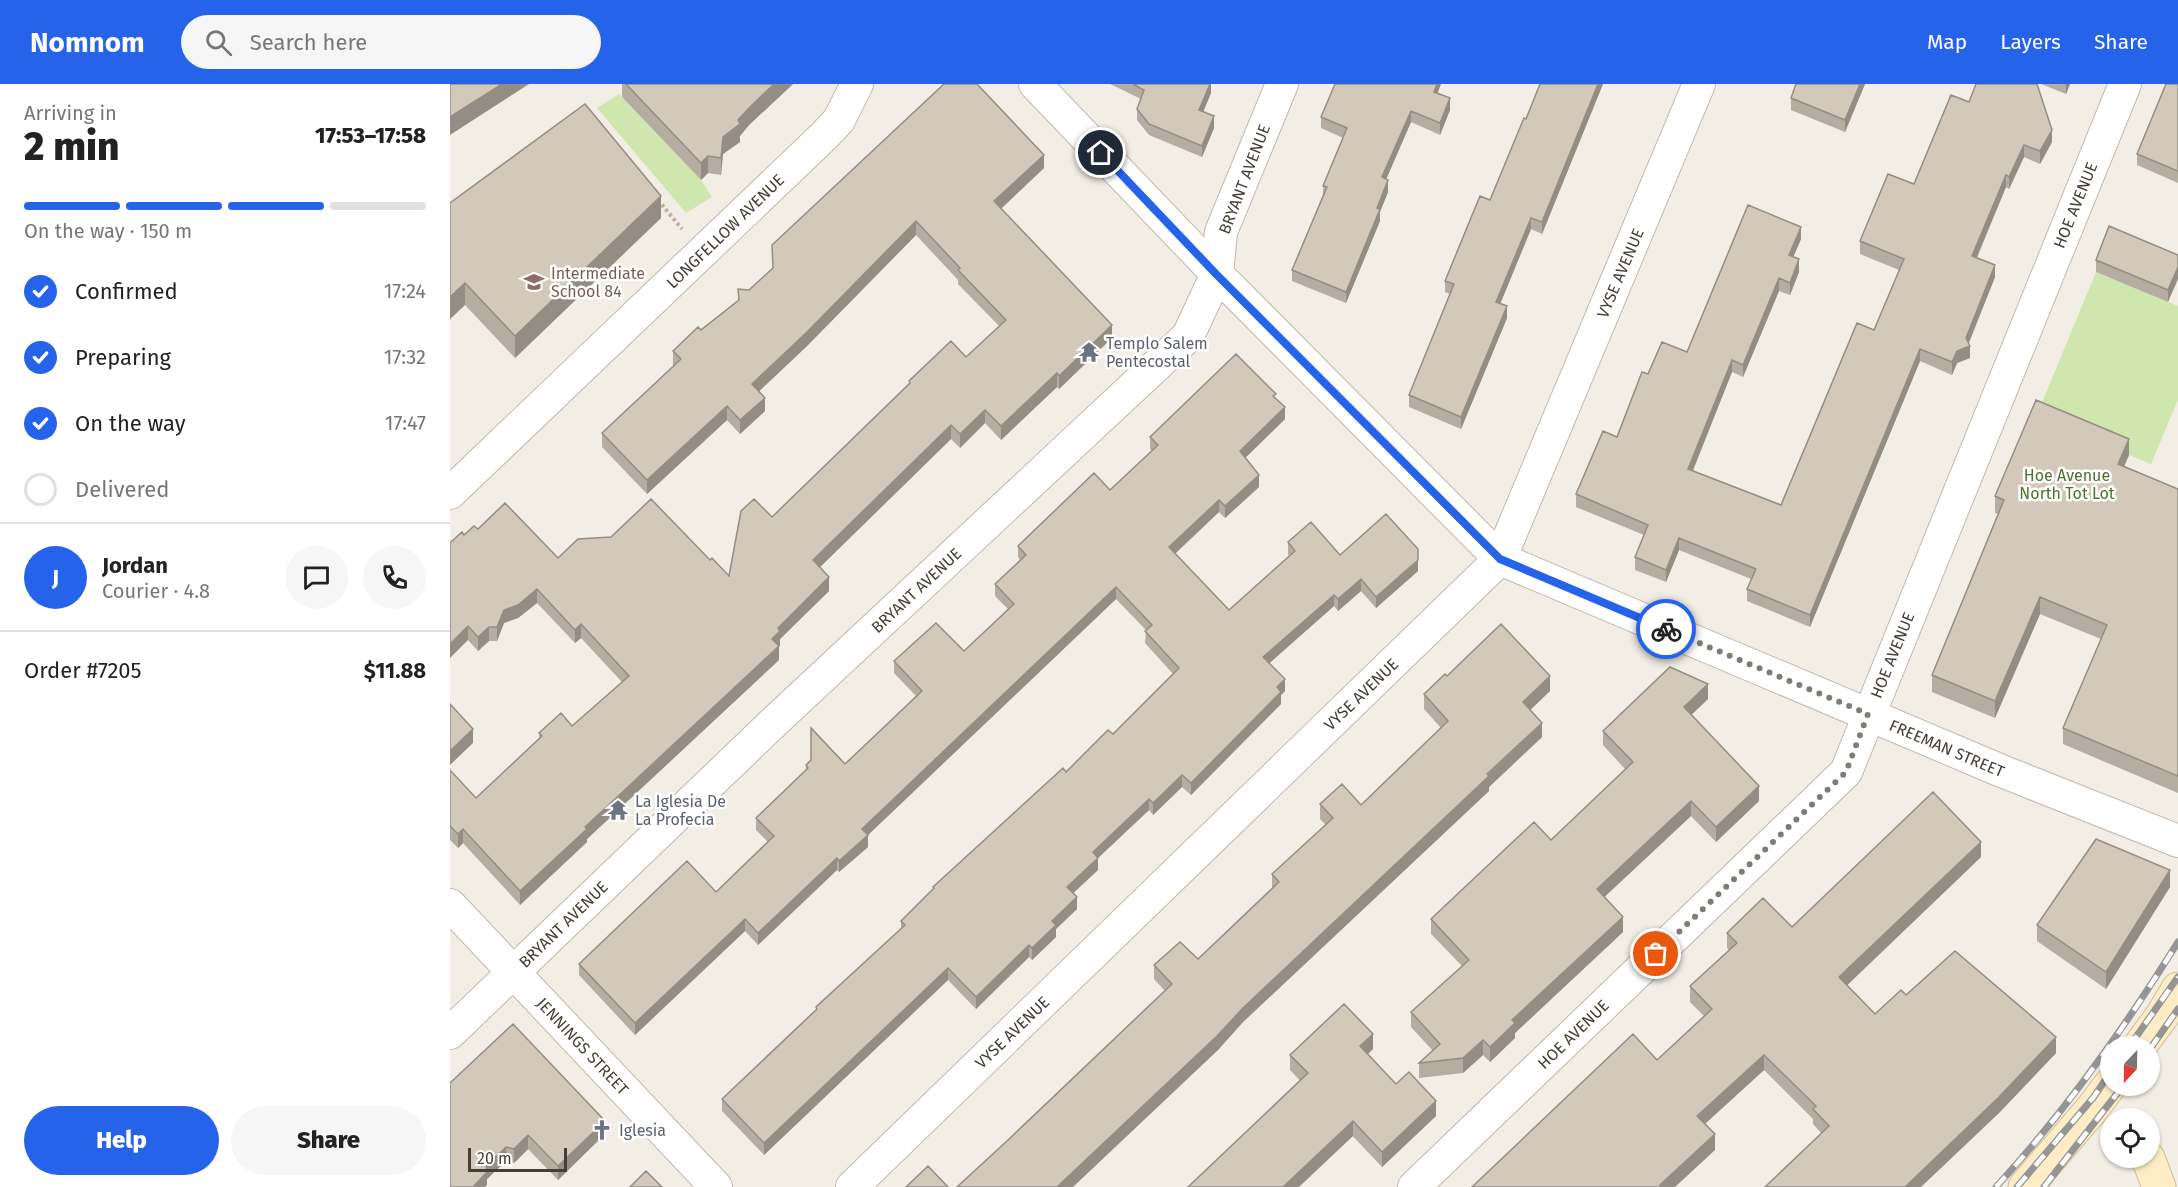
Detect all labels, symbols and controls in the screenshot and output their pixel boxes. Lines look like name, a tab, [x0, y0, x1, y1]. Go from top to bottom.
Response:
search box	[181, 15, 601, 69]
text: Nomnom	[30, 26, 145, 59]
icon: search	[202, 26, 235, 59]
text: Search here	[250, 29, 367, 56]
text: Map	[1927, 29, 1967, 55]
text: Layers	[2000, 29, 2061, 55]
text: Share	[2094, 29, 2148, 55]
text: Arriving in	[24, 101, 117, 125]
text: 17:53–17:58	[315, 122, 426, 149]
street label: BRYANT AVENUE	[1215, 122, 1274, 237]
text: 2 min	[24, 124, 120, 170]
pin	[1075, 127, 1126, 178]
icon: home	[1084, 136, 1117, 169]
street label: HOE AVENUE	[2050, 159, 2101, 251]
street label: LONGFELLOW AVENUE	[663, 170, 788, 292]
text: On the way · 150 m	[24, 219, 192, 243]
street label: VYSE AVENUE	[1593, 226, 1648, 321]
place label: Intermediate School 84	[551, 264, 645, 301]
school or university icon: Intermediate School 84	[522, 270, 546, 294]
icon: check	[24, 275, 57, 308]
text: Confirmed	[75, 278, 178, 305]
text: 17:24	[384, 279, 426, 303]
place label: Templo Salem Pentecostal	[1106, 334, 1208, 371]
temple icon: Templo Salem Pentecostal	[1077, 340, 1101, 364]
icon: check	[24, 341, 57, 374]
text: Preparing	[75, 344, 171, 371]
text: 17:32	[384, 345, 426, 369]
icon: check	[24, 407, 57, 440]
text: On the way	[75, 410, 186, 437]
text: 17:47	[385, 411, 426, 435]
park label: Hoe Avenue North Tot Lot	[2019, 466, 2115, 503]
text: Delivered	[75, 476, 170, 503]
street label: BRYANT AVENUE	[867, 544, 965, 637]
button: chat	[285, 546, 348, 609]
button: phone	[363, 546, 426, 609]
text: Jordan	[102, 552, 168, 579]
text: J	[52, 564, 59, 591]
text: Courier · 4.8	[102, 579, 210, 603]
courier	[1636, 599, 1696, 659]
street label: HOE AVENUE	[1867, 609, 1918, 701]
icon: bike	[1650, 613, 1683, 646]
street label: VYSE AVENUE	[1320, 654, 1402, 734]
text: Order #7205	[24, 657, 142, 684]
text: $11.88	[364, 657, 426, 684]
street label: FREEMAN STREET	[1886, 716, 2008, 782]
place label: La Iglesia De La Profecia	[635, 792, 726, 829]
temple icon: La Iglesia De La Profecia	[606, 798, 630, 822]
street label: BRYANT AVENUE	[515, 877, 612, 972]
pin	[1630, 928, 1681, 979]
icon: bag	[1639, 937, 1672, 970]
street label: VYSE AVENUE	[971, 992, 1053, 1072]
street label: JENNINGS STREET	[533, 994, 633, 1099]
street label: HOE AVENUE	[1534, 996, 1613, 1073]
north arrow	[2100, 1036, 2160, 1096]
map controls	[2100, 1036, 2160, 1168]
button: Help	[24, 1106, 219, 1175]
button: Share	[231, 1106, 426, 1175]
button: locate	[2100, 1108, 2160, 1168]
church icon: Iglesia	[590, 1118, 614, 1142]
place label: Iglesia	[619, 1121, 666, 1140]
scale bar	[468, 1145, 567, 1172]
text: 20 m	[477, 1149, 512, 1168]

